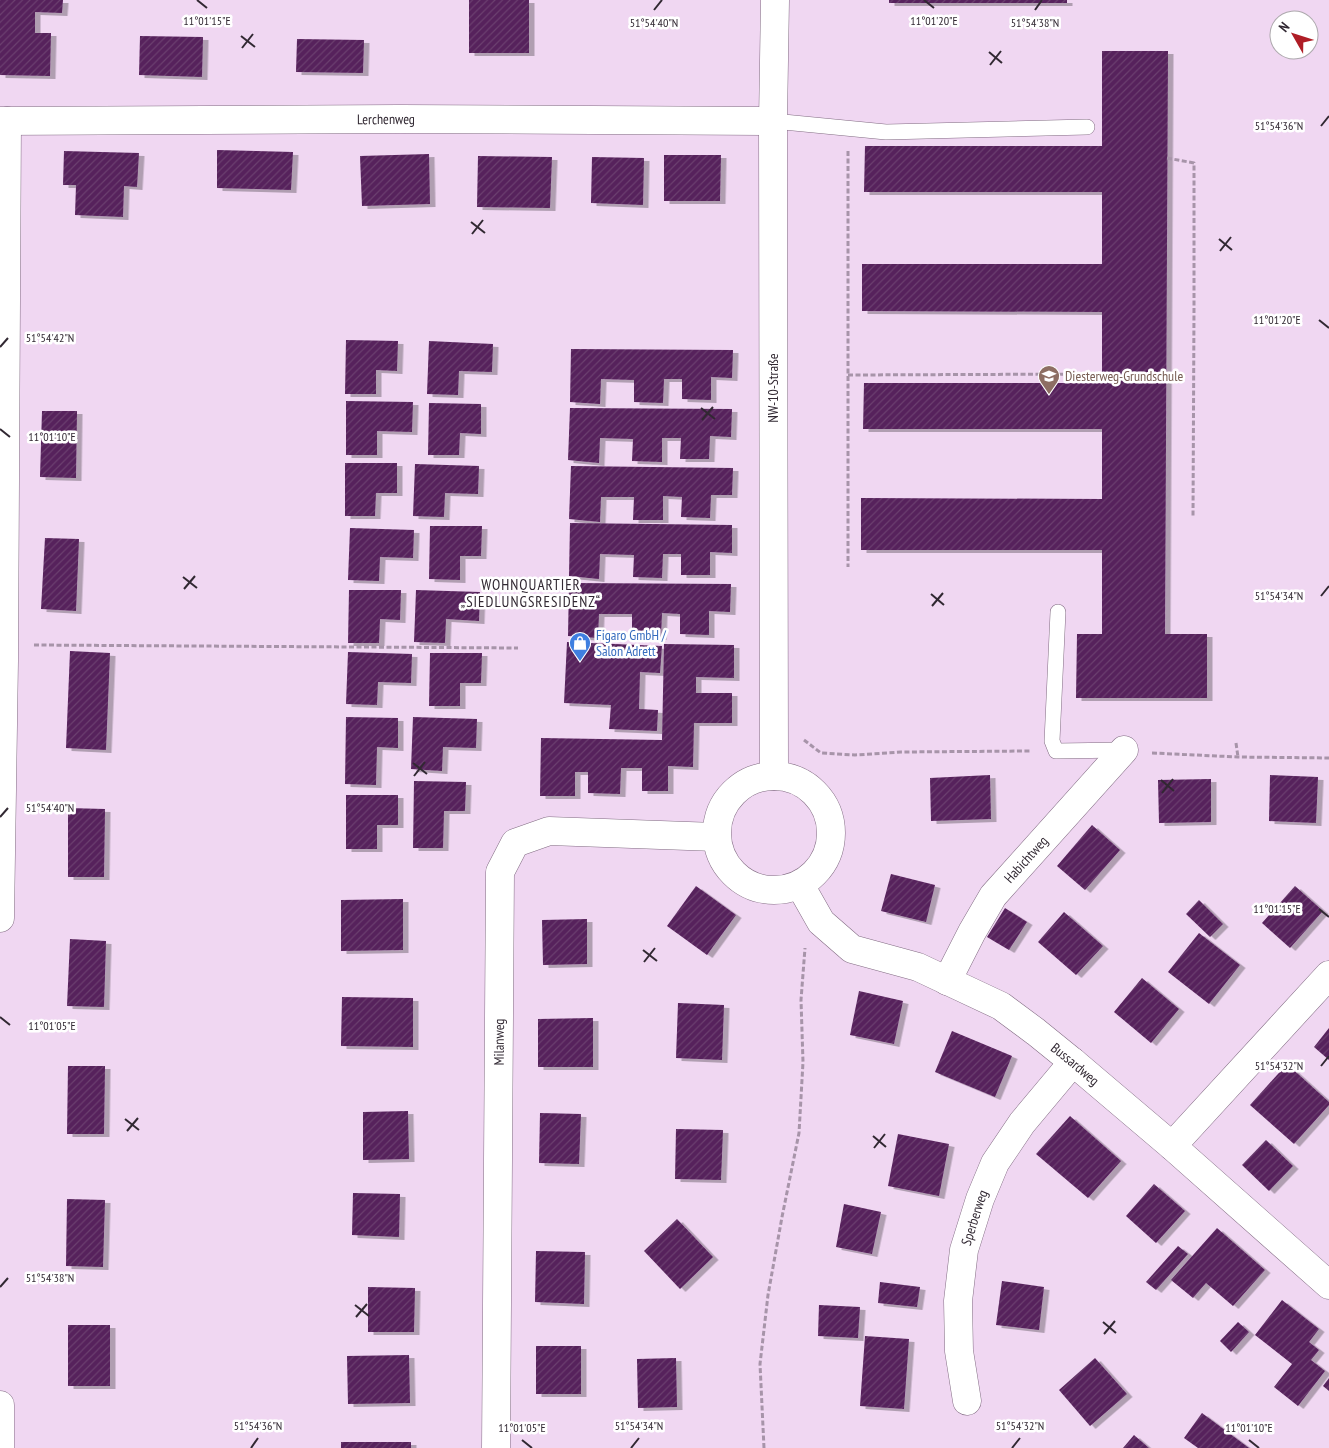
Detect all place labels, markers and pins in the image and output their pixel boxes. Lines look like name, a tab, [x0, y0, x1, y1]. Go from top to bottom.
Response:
school or university icon: Diesterweg-Grundschule	[1037, 364, 1061, 395]
place label: Diesterweg-Grundschule	[1065, 367, 1183, 385]
place label: Figaro GmbH / Salon Adrett	[596, 626, 667, 660]
shop icon: Figaro GmbH / Salon Adrett	[568, 631, 592, 662]

